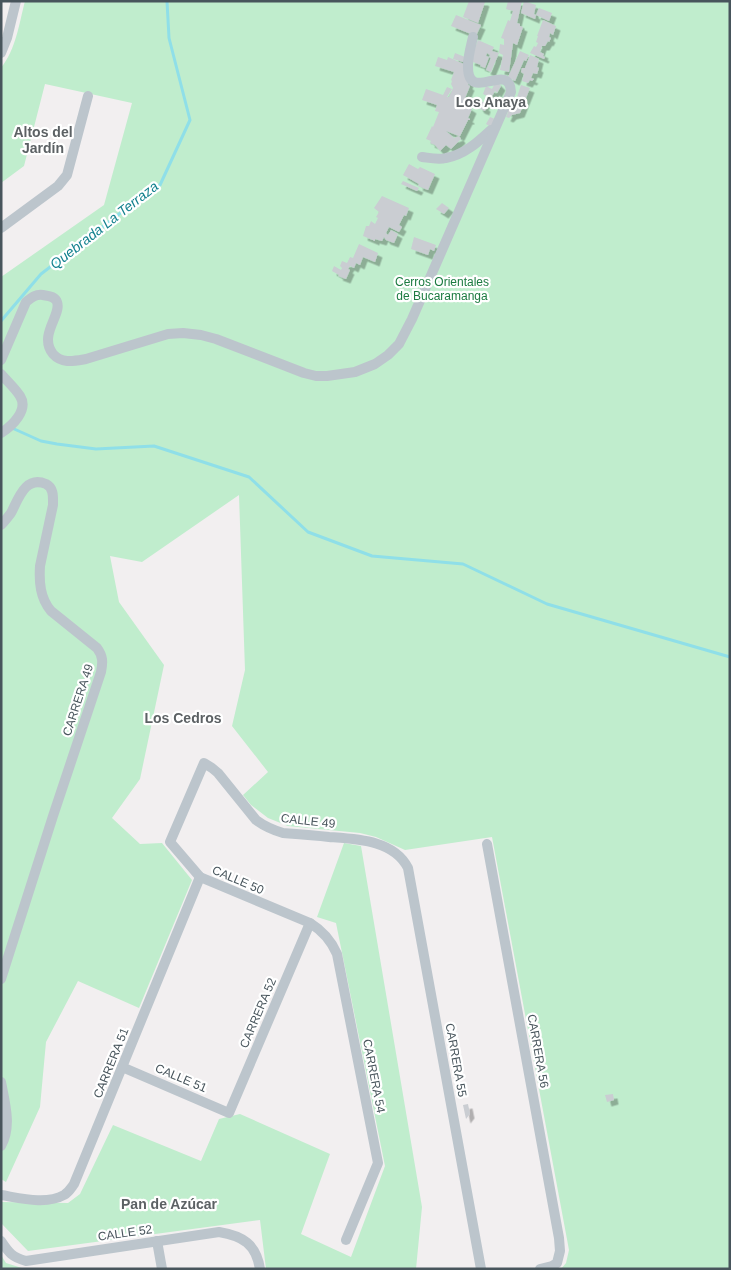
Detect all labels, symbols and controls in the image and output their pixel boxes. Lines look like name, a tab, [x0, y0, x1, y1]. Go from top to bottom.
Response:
district label: Los Anaya	[456, 94, 526, 110]
district label: Altos del Jardín	[13, 124, 73, 156]
water label: Quebrada La Terraza	[47, 178, 161, 272]
park label: Cerros Orientales de Bucaramanga	[395, 275, 489, 303]
street label: CARRERA 49	[60, 662, 96, 738]
district label: Los Cedros	[144, 710, 222, 726]
street label: CALLE 49	[280, 811, 336, 831]
street label: CALLE 50	[210, 863, 266, 897]
street label: CARRERA 52	[237, 976, 279, 1050]
street label: CARRERA 56	[525, 1013, 551, 1089]
street label: CARRERA 55	[443, 1022, 469, 1098]
street label: CARRERA 51	[91, 1025, 132, 1100]
street label: CARRERA 54	[360, 1038, 388, 1114]
street label: CALLE 51	[153, 1061, 209, 1095]
district label: Pan de Azúcar	[121, 1196, 218, 1212]
street label: CALLE 52	[97, 1222, 153, 1244]

